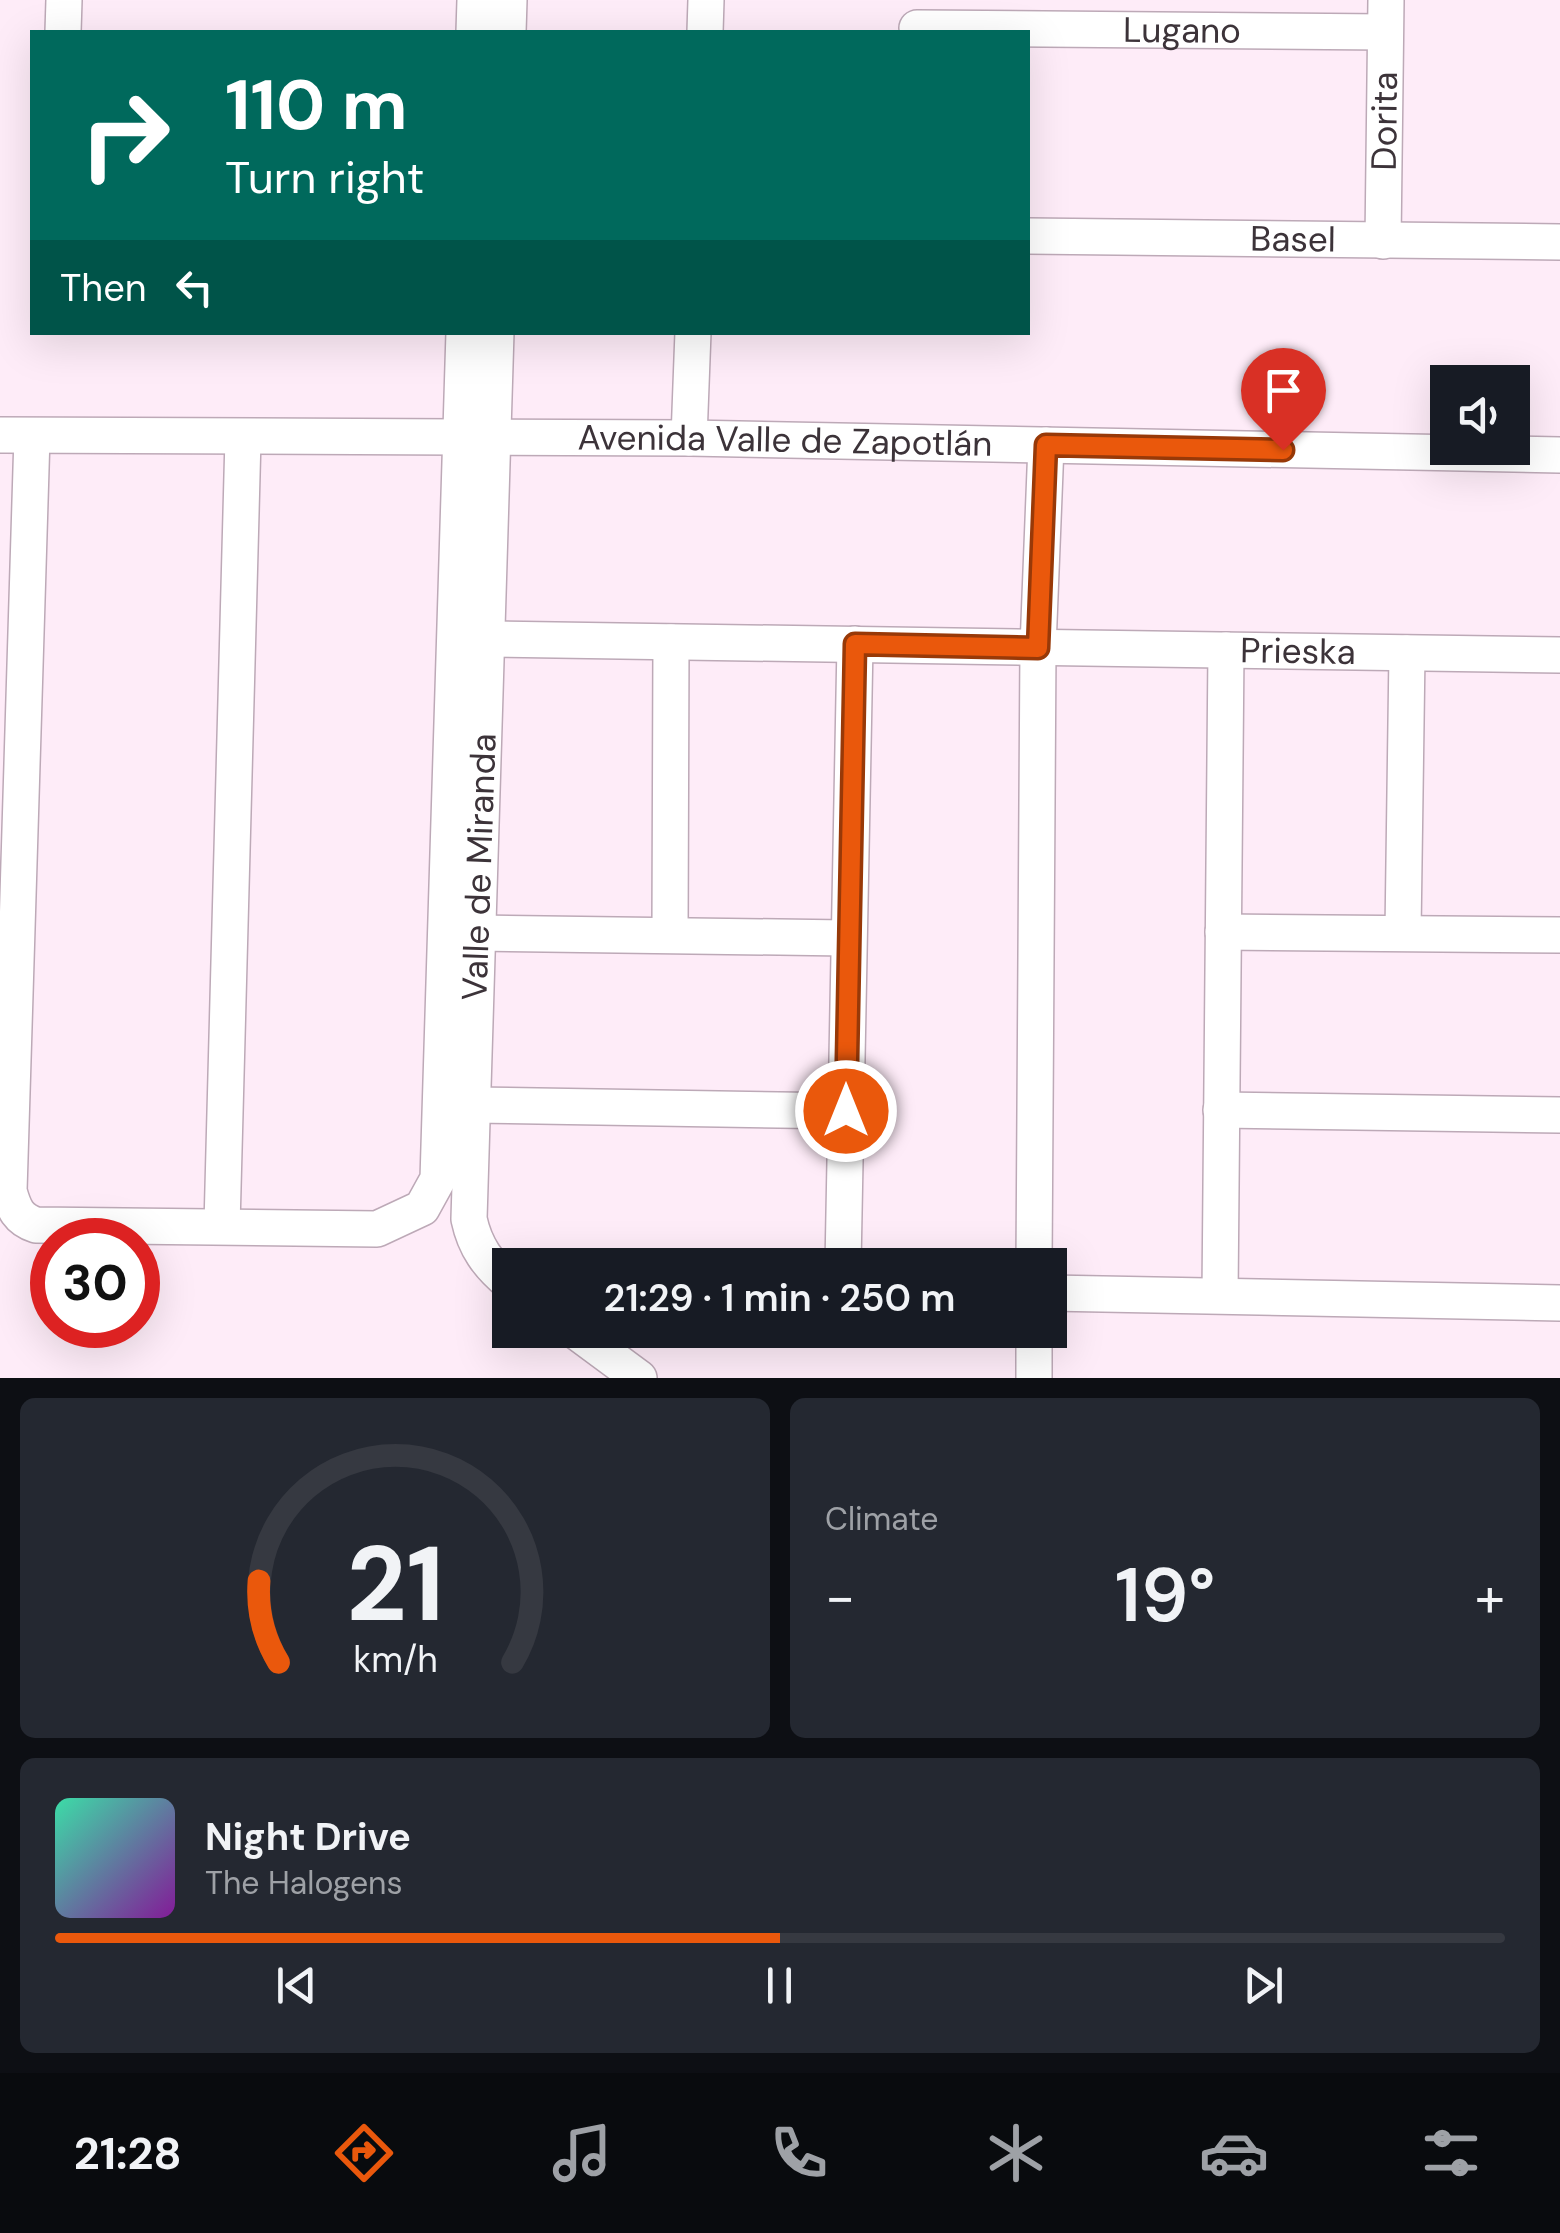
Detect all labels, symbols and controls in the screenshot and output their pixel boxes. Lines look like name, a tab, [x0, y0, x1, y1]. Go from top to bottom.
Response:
street label: Lugano	[1123, 7, 1241, 54]
text: 110 m	[225, 60, 408, 151]
icon: right	[60, 70, 190, 200]
street label: Dorita	[1361, 71, 1408, 171]
text: Turn right	[225, 148, 424, 207]
street label: Basel	[1250, 216, 1336, 262]
icon: left	[167, 260, 222, 315]
text: Then	[60, 263, 147, 313]
pin	[1241, 348, 1326, 451]
icon: arrive	[1256, 363, 1311, 418]
map controls	[1430, 365, 1530, 465]
button: sound	[1430, 365, 1530, 465]
street label: Avenida Valle de Zapotlán	[577, 415, 993, 467]
street label: Prieska	[1240, 627, 1356, 675]
street label: Valle de Miranda	[451, 733, 507, 1001]
position arrow	[794, 1059, 898, 1163]
speed limit sign: 30	[30, 1218, 160, 1348]
text: 21:29 · 1 min · 250 m	[603, 1273, 956, 1323]
text: Climate	[825, 1498, 939, 1540]
text: 21	[346, 1517, 444, 1652]
text: 19°	[1115, 1547, 1215, 1644]
text: −	[825, 1561, 855, 1633]
text: +	[1475, 1561, 1505, 1633]
text: km/h	[353, 1637, 437, 1683]
text: Night Drive	[205, 1812, 411, 1862]
text: The Halogens	[205, 1862, 403, 1904]
icon: previous	[269, 1958, 324, 2013]
icon: pause	[752, 1958, 807, 2013]
icon: next	[1236, 1958, 1291, 2013]
icon: directions	[329, 2118, 399, 2188]
icon: music	[547, 2118, 617, 2188]
icon: phone	[764, 2118, 834, 2188]
icon: climate	[981, 2118, 1051, 2188]
icon: car	[1199, 2118, 1269, 2188]
icon: filters	[1416, 2118, 1486, 2188]
text: 21:28	[74, 2124, 182, 2183]

